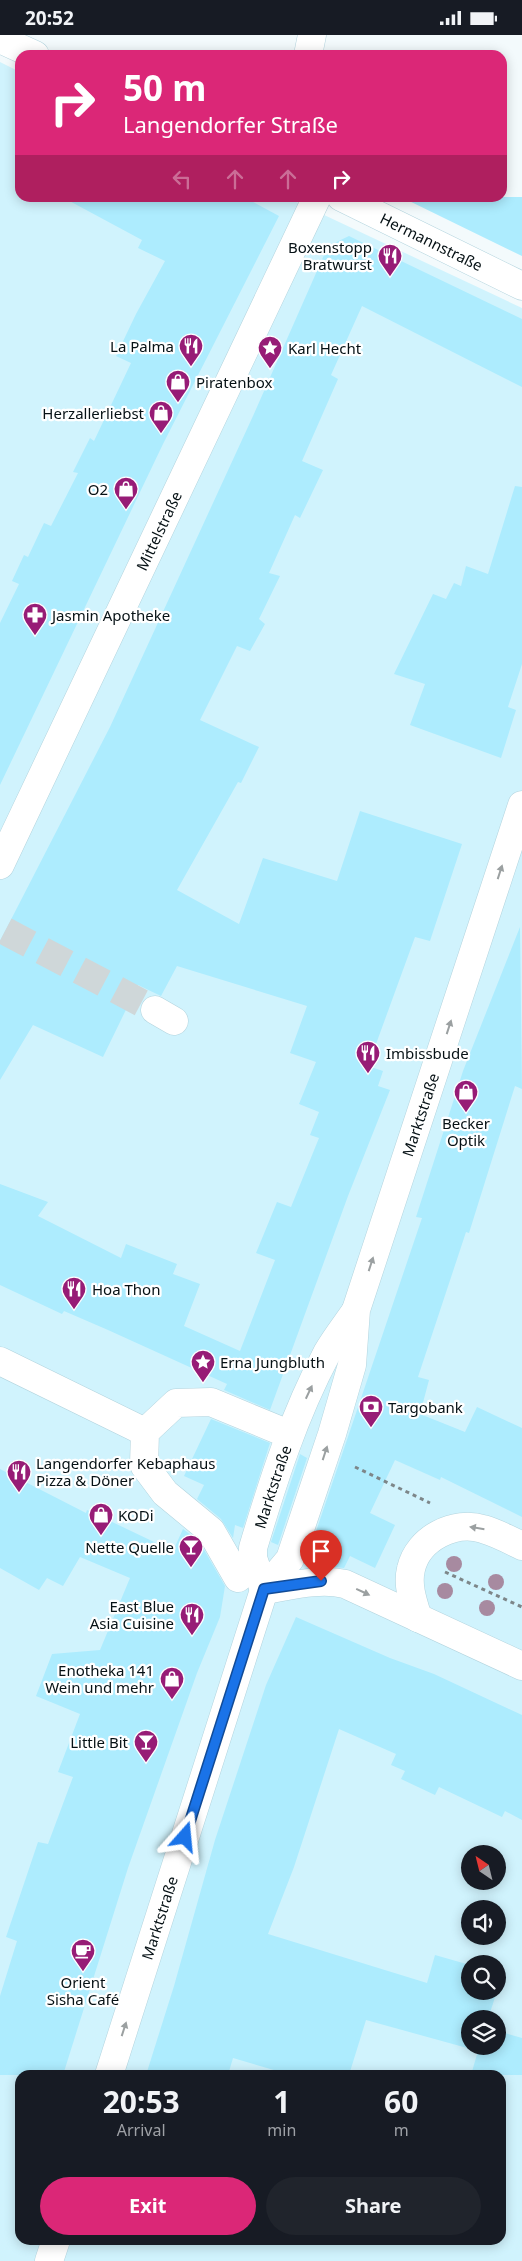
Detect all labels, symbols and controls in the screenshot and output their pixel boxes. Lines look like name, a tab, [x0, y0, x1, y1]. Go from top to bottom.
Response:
text: 20:52	[25, 5, 74, 31]
text: 50 m	[123, 64, 206, 111]
icon: right	[40, 70, 105, 135]
text: Langendorfer Straße	[123, 109, 338, 139]
icon: left	[168, 165, 196, 193]
icon: ahead	[221, 165, 249, 193]
icon: ahead	[274, 165, 302, 193]
icon: right	[327, 165, 355, 193]
street label: Hermannstraße	[377, 208, 486, 275]
place label: Boxenstopp Bratwurst	[288, 237, 373, 274]
restaurant icon: Boxenstopp Bratwurst	[377, 243, 403, 277]
restaurant icon: La Palma	[178, 333, 204, 367]
place icon: Karl Hecht	[257, 335, 283, 369]
place label: La Palma	[110, 336, 174, 356]
place label: Karl Hecht	[288, 338, 362, 358]
shop icon: Piratenbox	[165, 369, 191, 403]
place label: Piratenbox	[196, 372, 272, 392]
shop icon: Herzallerliebst	[148, 400, 174, 434]
place label: Herzallerliebst	[42, 403, 145, 423]
shop icon: O2	[113, 476, 139, 510]
place label: O2	[88, 479, 108, 499]
street label: Mittelstraße	[131, 488, 186, 574]
pharmacy icon: Jasmin Apotheke	[22, 602, 48, 636]
place label: Jasmin Apotheke	[50, 605, 170, 625]
one-way arrow	[497, 865, 504, 880]
one-way arrow	[446, 1019, 454, 1034]
restaurant icon: Imbissbude	[355, 1040, 381, 1074]
place label: Imbissbude	[386, 1043, 469, 1063]
street label: Marktstraße	[397, 1071, 443, 1159]
shop icon: Becker Optik	[453, 1079, 479, 1113]
place label: Becker Optik	[442, 1113, 490, 1150]
one-way arrow	[367, 1256, 375, 1271]
restaurant icon: Hoa Thon	[61, 1276, 87, 1310]
place label: Hoa Thon	[92, 1279, 160, 1299]
place icon: Erna Jungbluth	[190, 1349, 216, 1383]
place label: Erna Jungbluth	[220, 1352, 325, 1372]
one-way arrow	[305, 1384, 313, 1399]
bank icon: Targobank	[358, 1394, 384, 1428]
place label: Targobank	[388, 1397, 463, 1417]
street label: Marktstraße	[249, 1442, 296, 1531]
one-way arrow	[322, 1445, 330, 1460]
place label: Langendorfer Kebaphaus Pizza & Döner	[36, 1453, 215, 1490]
restaurant icon: Langendorfer Kebaphaus Pizza & Döner	[6, 1459, 32, 1493]
shop icon: KODi	[88, 1502, 114, 1536]
place label: KODi	[118, 1505, 154, 1525]
one-way arrow	[469, 1524, 485, 1532]
pin	[300, 1530, 342, 1581]
bar icon: Nette Quelle	[178, 1534, 204, 1568]
place label: Nette Quelle	[85, 1537, 174, 1557]
icon: arrive	[307, 1537, 335, 1565]
one-way arrow	[356, 1588, 370, 1596]
place label: East Blue Asia Cuisine	[90, 1596, 174, 1633]
restaurant icon: East Blue Asia Cuisine	[179, 1602, 205, 1636]
place label: Enotheka 141 Wein und mehr	[45, 1660, 154, 1697]
shop icon: Enotheka 141 Wein und mehr	[159, 1666, 185, 1700]
bar icon: Little Bit	[133, 1729, 159, 1763]
place label: Little Bit	[70, 1732, 129, 1752]
position arrow	[158, 1810, 210, 1862]
north arrow	[461, 1845, 506, 1890]
map controls	[461, 1845, 506, 2055]
street label: Marktstraße	[137, 1874, 182, 1962]
button: sound	[461, 1900, 506, 1945]
cafe icon: Orient Sisha Café	[70, 1938, 96, 1972]
button: search	[461, 1955, 506, 2000]
place label: Orient Sisha Café	[47, 1972, 119, 2009]
button: layers	[461, 2010, 506, 2055]
one-way arrow	[120, 2021, 128, 2036]
text: 20:53	[103, 2081, 180, 2122]
text: 1	[273, 2081, 290, 2122]
text: 60	[384, 2081, 418, 2122]
text: Arrival	[117, 2119, 166, 2141]
text: min	[267, 2119, 296, 2141]
text: m	[394, 2119, 409, 2141]
button: Exit	[40, 2177, 256, 2235]
button: Share	[266, 2177, 481, 2235]

